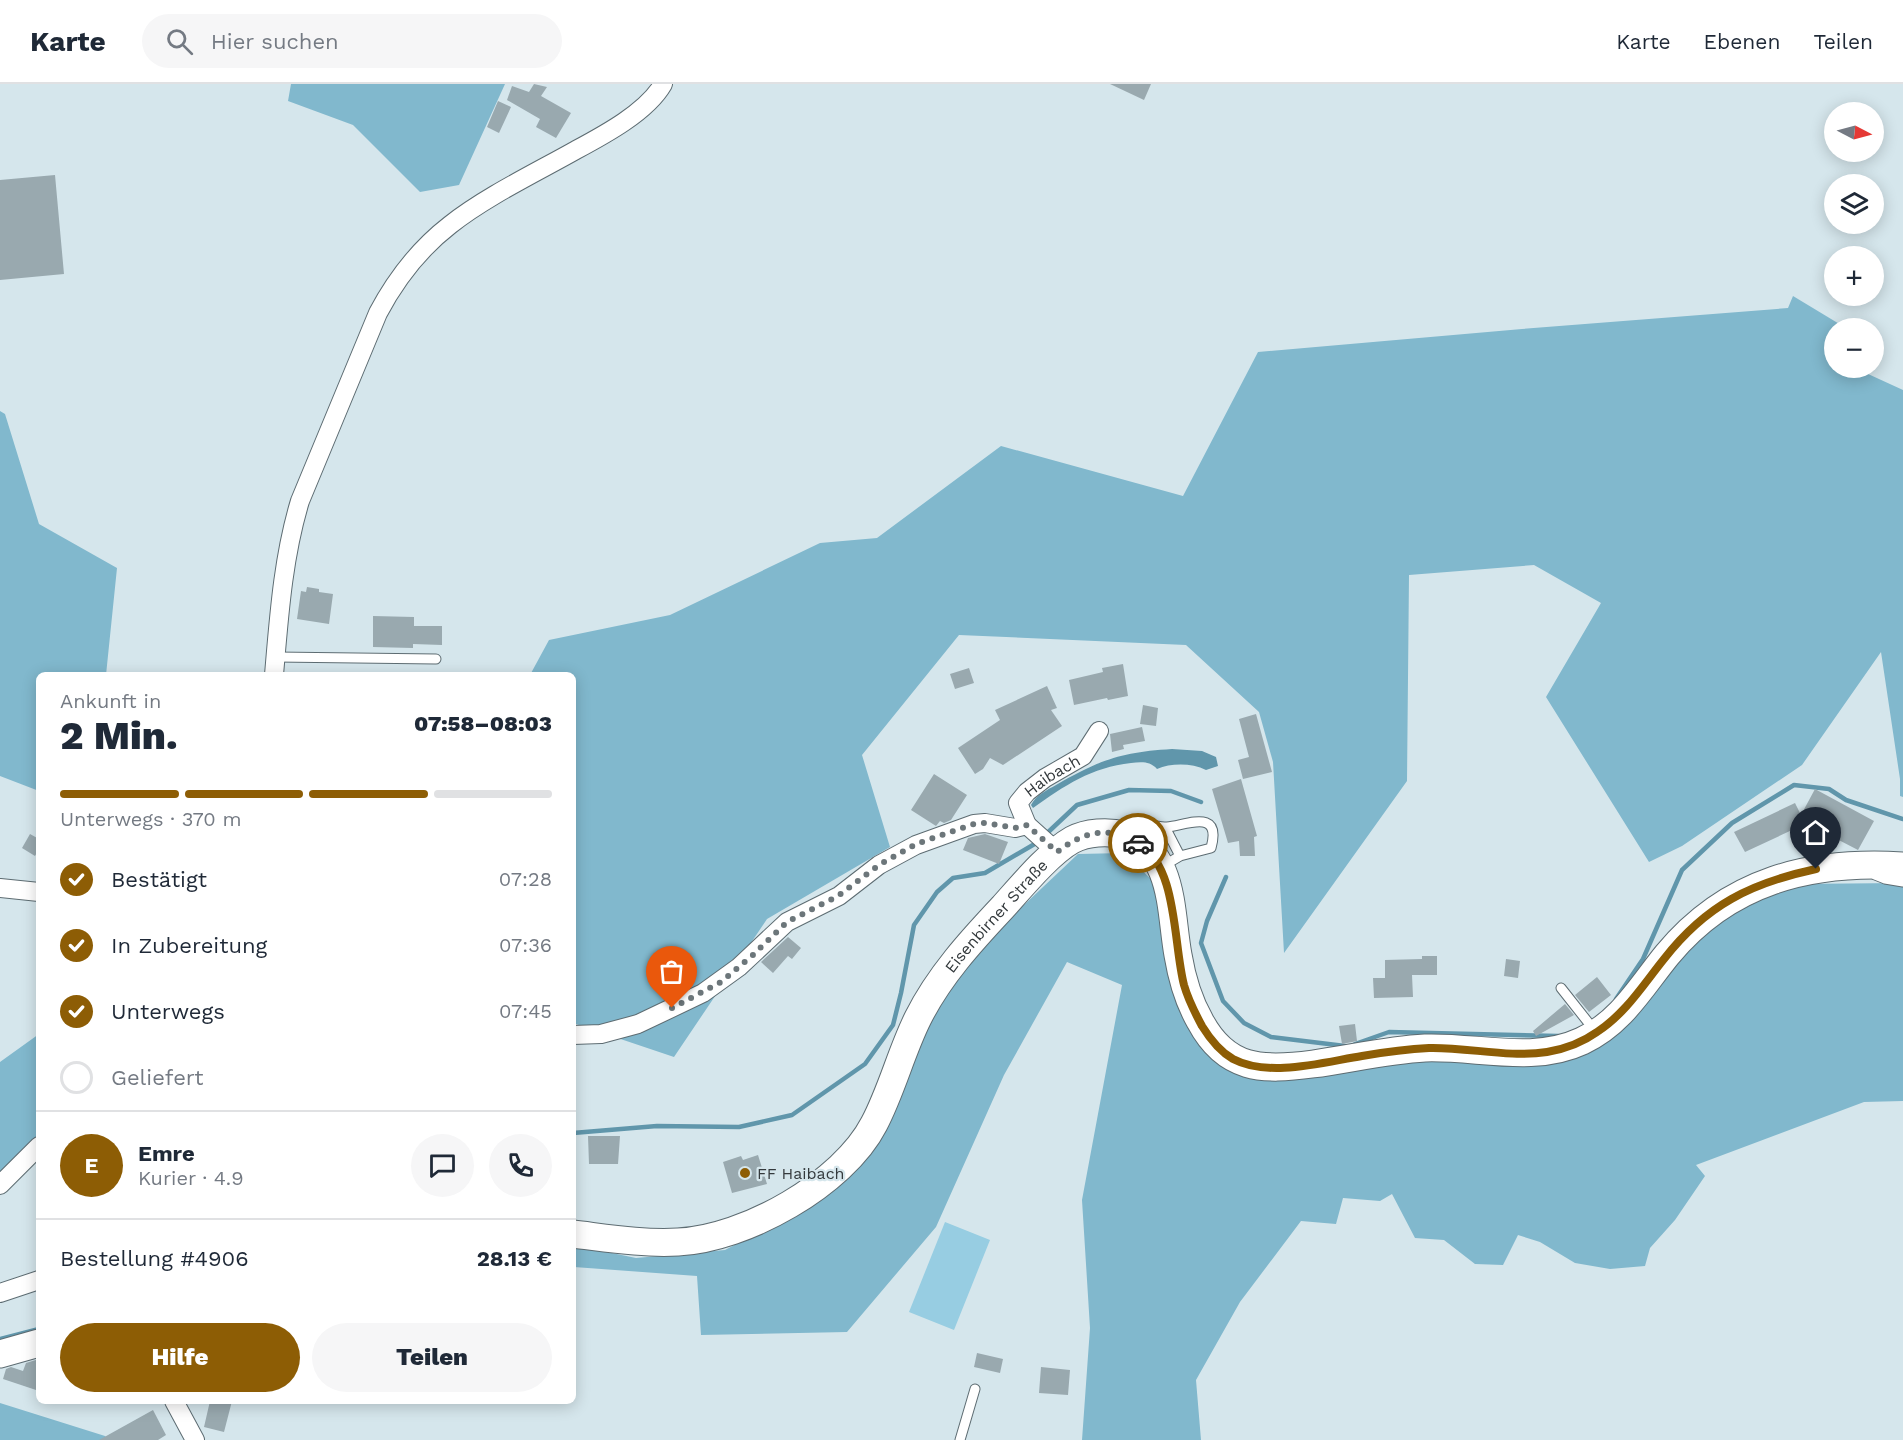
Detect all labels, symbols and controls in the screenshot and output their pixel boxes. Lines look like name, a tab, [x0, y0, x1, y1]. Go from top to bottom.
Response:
search box	[142, 14, 562, 68]
text: Karte	[30, 25, 106, 58]
icon: search	[163, 25, 196, 58]
text: Hier suchen	[211, 29, 339, 54]
text: Karte	[1616, 29, 1671, 54]
text: Ebenen	[1704, 29, 1780, 54]
text: Teilen	[1813, 29, 1873, 54]
north arrow	[1824, 102, 1884, 162]
map controls	[1824, 102, 1884, 378]
button: layers	[1824, 174, 1884, 234]
button: +	[1824, 246, 1884, 306]
button: −	[1824, 318, 1884, 378]
text: Ankunft in	[60, 689, 161, 713]
text: 07:58–08:03	[414, 711, 552, 736]
text: 2 Min.	[60, 713, 178, 758]
street label: Haibach	[1020, 750, 1083, 800]
text: Unterwegs · 370 m	[60, 807, 242, 831]
pin	[1790, 807, 1841, 869]
courier	[1108, 813, 1168, 873]
icon: home	[1799, 816, 1832, 849]
icon: car	[1122, 827, 1155, 860]
street label: Eisenbirner Straße	[940, 855, 1051, 976]
icon: check	[60, 863, 93, 896]
text: Bestätigt	[111, 867, 207, 892]
text: 07:28	[499, 867, 552, 891]
icon: check	[60, 929, 93, 962]
text: In Zubereitung	[111, 933, 267, 958]
text: 07:36	[499, 933, 552, 957]
pin	[646, 946, 697, 1008]
icon: bag	[655, 955, 688, 988]
icon: check	[60, 995, 93, 1028]
text: Unterwegs	[111, 999, 225, 1024]
text: 07:45	[499, 999, 552, 1023]
text: Geliefert	[111, 1065, 203, 1090]
button: chat	[411, 1134, 474, 1197]
button: phone	[489, 1134, 552, 1197]
text: Emre	[138, 1141, 195, 1166]
text: E	[85, 1153, 98, 1178]
place label: FF Haibach	[757, 1164, 845, 1183]
text: Kurier · 4.9	[138, 1166, 244, 1190]
marker: FF Haibach	[738, 1166, 752, 1180]
text: Bestellung #4906	[60, 1246, 249, 1271]
text: 28.13 €	[477, 1246, 552, 1271]
button: Hilfe	[60, 1323, 300, 1392]
button: Teilen	[312, 1323, 552, 1392]

